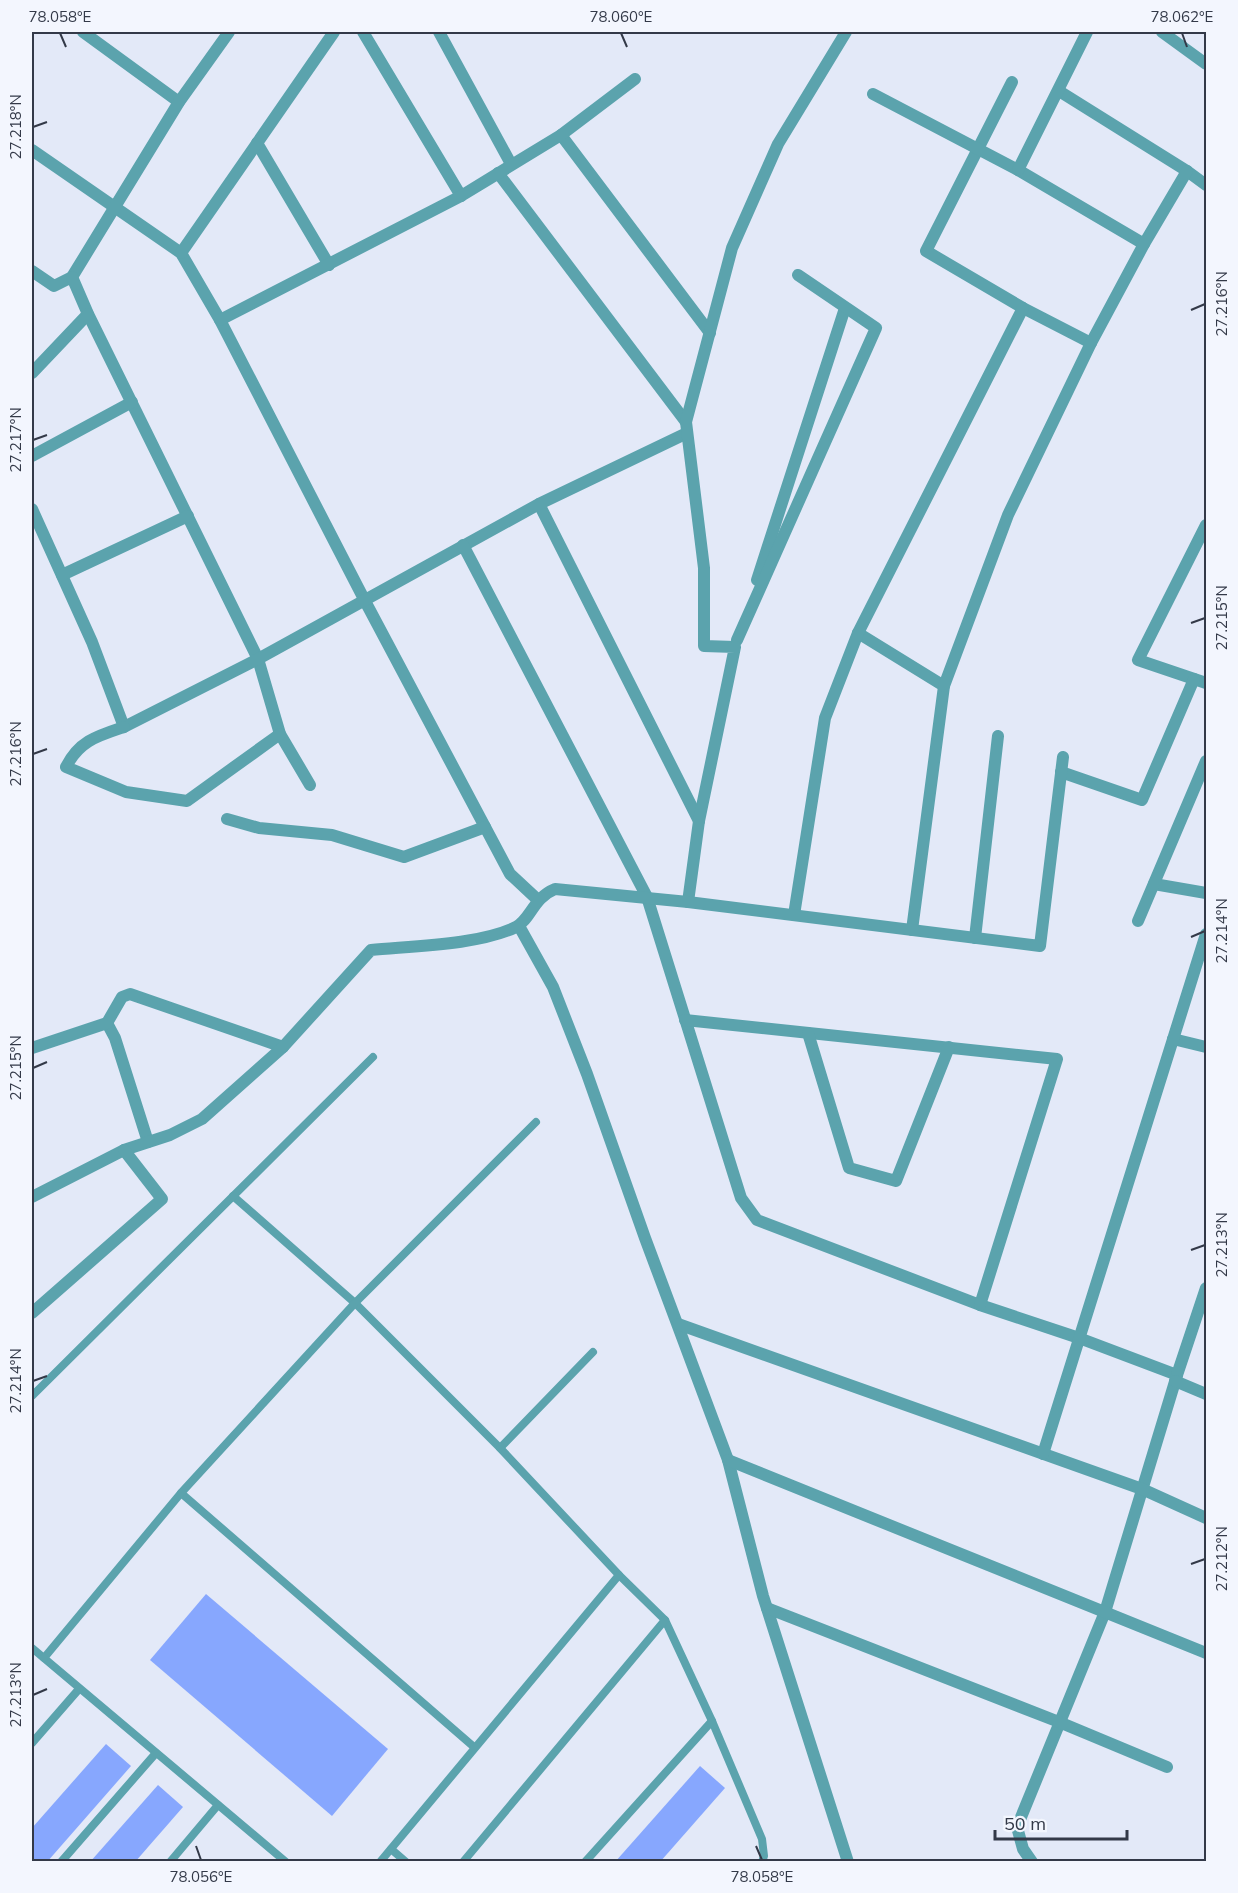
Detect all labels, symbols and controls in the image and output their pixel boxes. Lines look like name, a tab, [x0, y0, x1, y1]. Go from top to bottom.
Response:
text: 78.058°E	[29, 7, 92, 26]
text: 78.060°E	[590, 7, 653, 26]
text: 78.062°E	[1151, 7, 1214, 26]
text: 27.218°N	[6, 94, 25, 160]
text: 27.216°N	[1212, 271, 1231, 337]
text: 27.217°N	[6, 407, 25, 473]
text: 27.215°N	[1212, 585, 1231, 651]
text: 27.216°N	[6, 721, 25, 787]
text: 27.214°N	[1212, 898, 1231, 964]
text: 27.215°N	[6, 1035, 25, 1101]
text: 27.213°N	[1212, 1212, 1231, 1278]
text: 27.214°N	[6, 1348, 25, 1414]
text: 27.212°N	[1212, 1526, 1231, 1592]
text: 27.213°N	[6, 1662, 25, 1728]
scale bar	[995, 1803, 1127, 1841]
text: 50 m	[1004, 1812, 1046, 1835]
text: 78.056°E	[170, 1867, 233, 1886]
text: 78.058°E	[731, 1867, 794, 1886]

